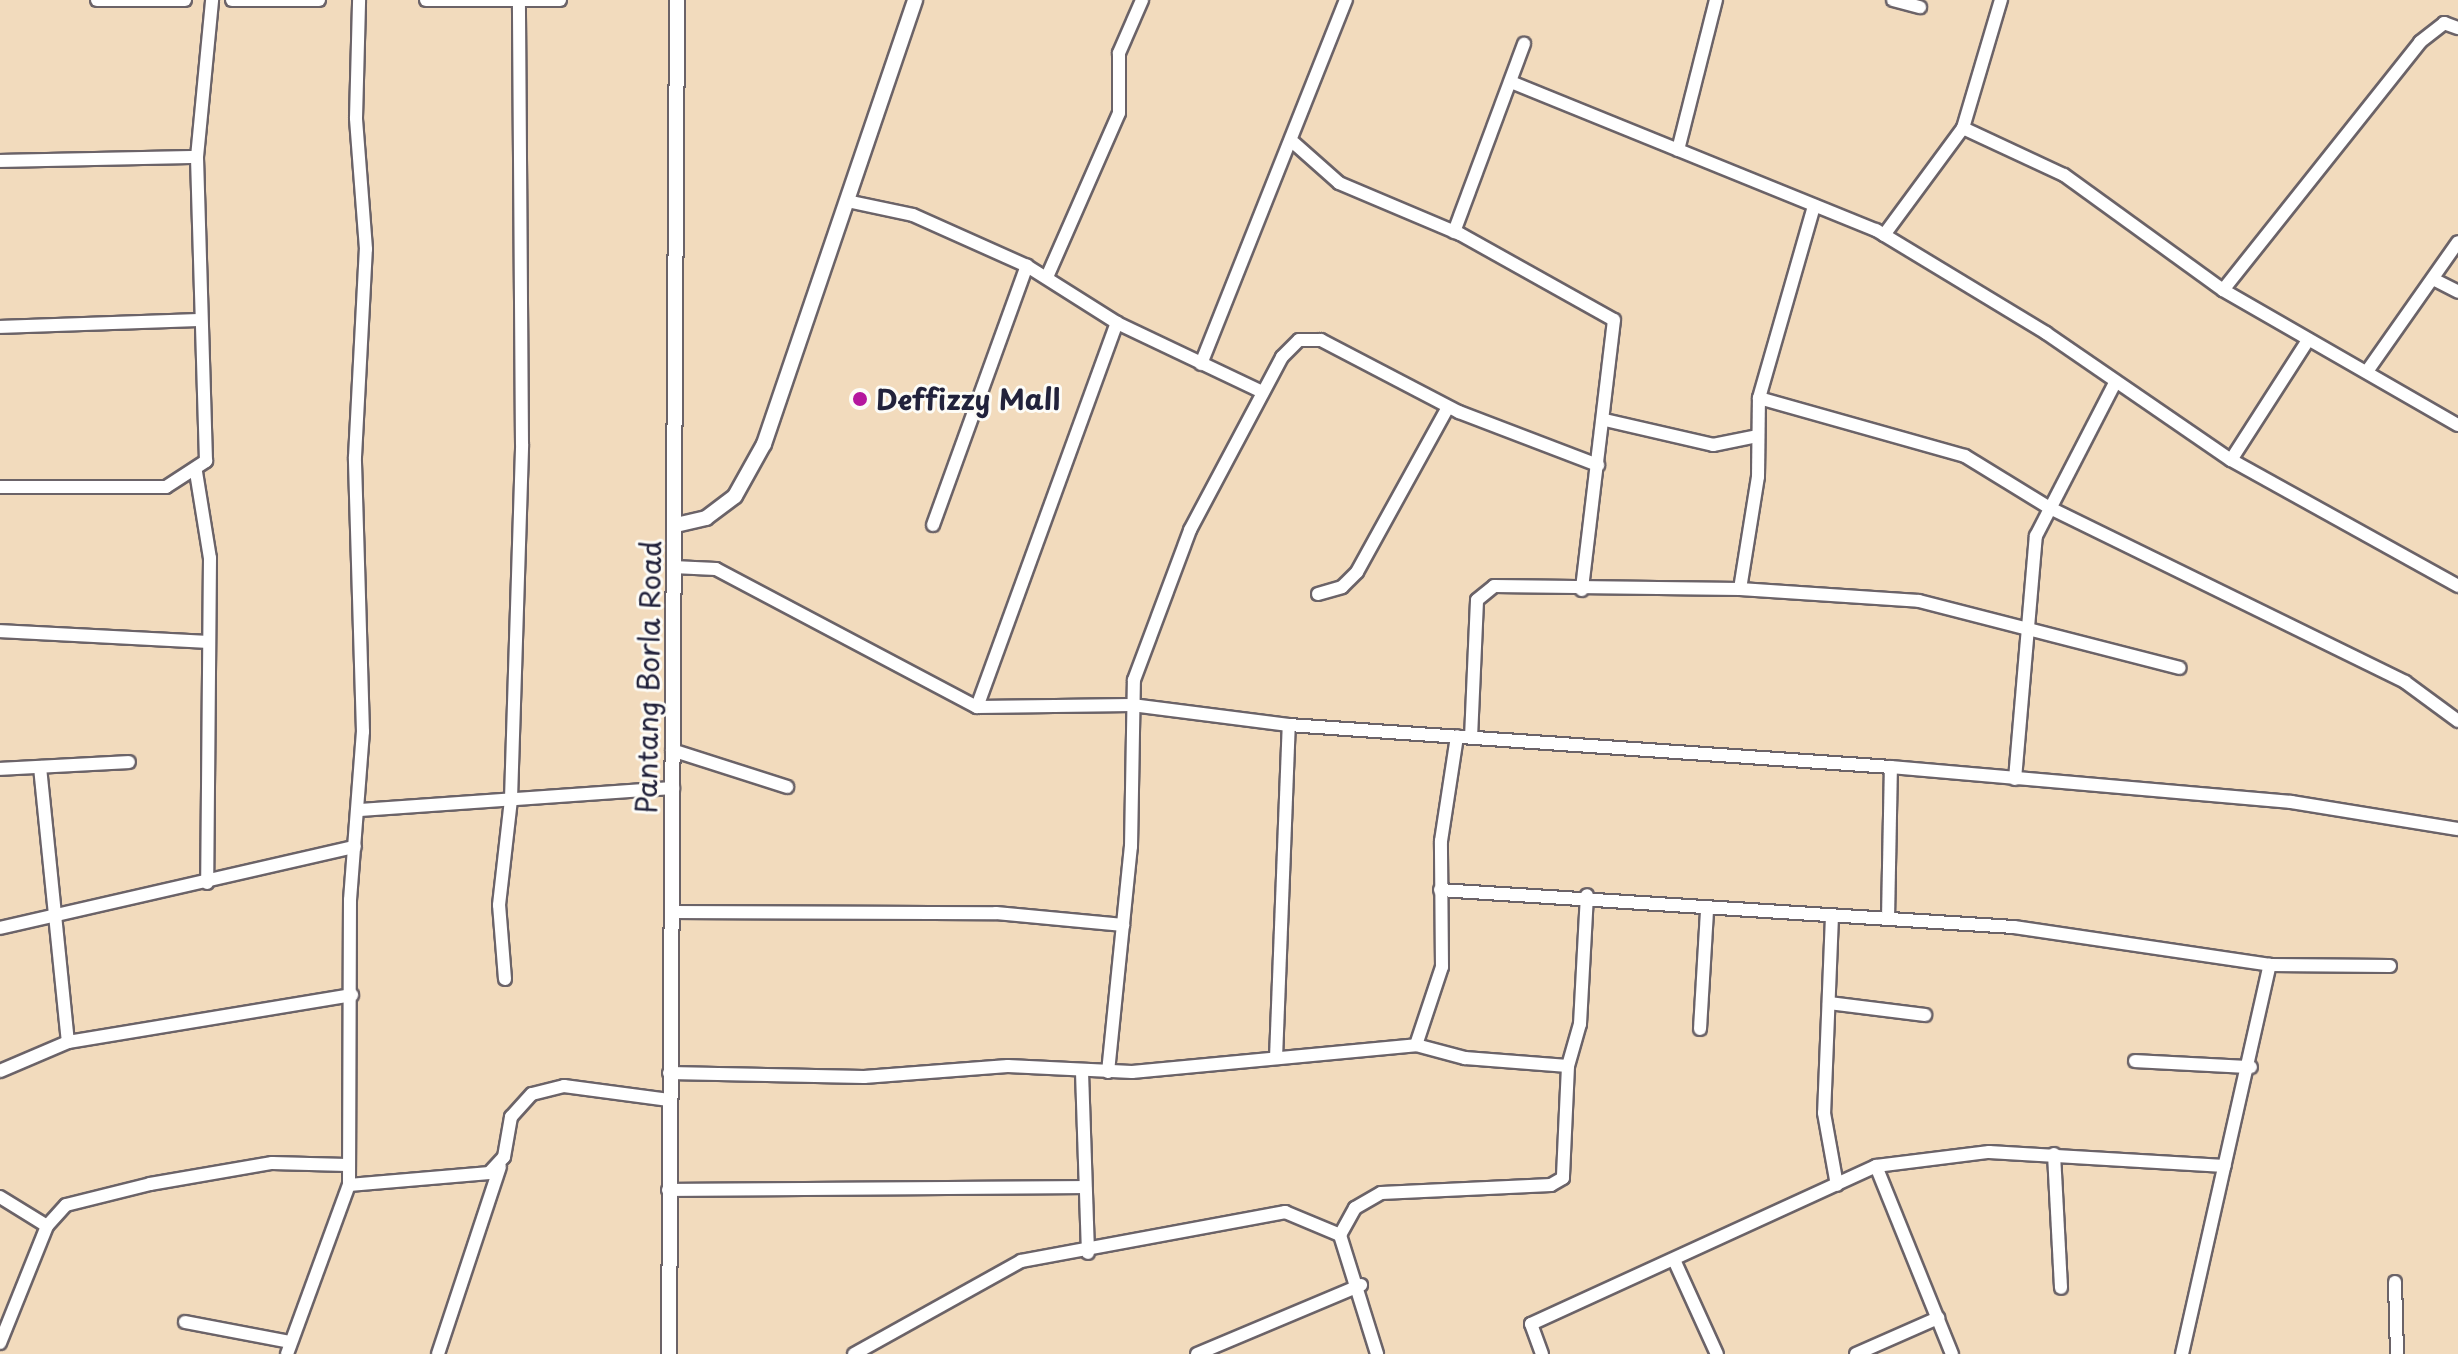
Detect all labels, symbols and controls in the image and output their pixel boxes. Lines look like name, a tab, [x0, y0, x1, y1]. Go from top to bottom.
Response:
place label: Deffizzy Mall	[876, 382, 1063, 416]
marker: Deffizzy Mall	[851, 390, 869, 408]
street label: Pantang Borla Road	[629, 541, 667, 813]

